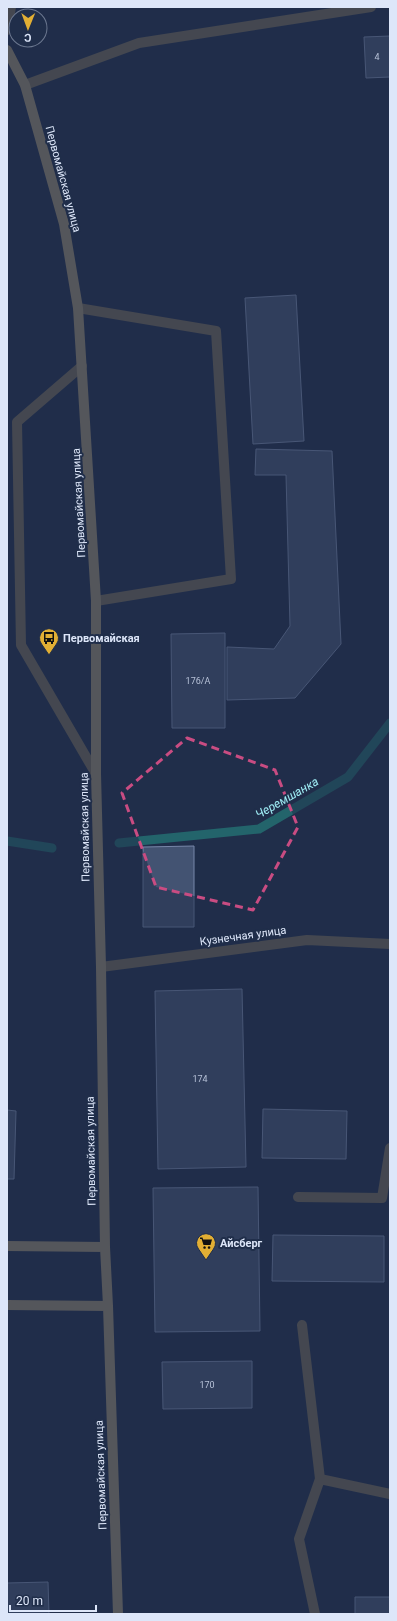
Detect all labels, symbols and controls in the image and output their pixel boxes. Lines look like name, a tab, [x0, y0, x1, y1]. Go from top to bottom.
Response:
north arrow	[8, 8, 48, 48]
text: С	[24, 31, 32, 44]
house number: 4	[374, 52, 380, 62]
street label: Первомайская улица	[43, 124, 83, 234]
street label: Первомайская улица	[70, 448, 88, 558]
bus stop icon: Первомайская	[38, 627, 60, 655]
place label: Первомайская	[63, 632, 140, 645]
house number: 176/А	[186, 676, 211, 686]
street label: Первомайская улица	[78, 772, 92, 882]
water label: Черемшанка	[253, 774, 321, 822]
street label: Кузнечная улица	[199, 924, 287, 948]
house number: 174	[192, 1074, 208, 1084]
street label: Первомайская улица	[84, 1096, 98, 1206]
supermarket icon: Айсберг	[195, 1232, 217, 1260]
place label: Айсберг	[220, 1237, 263, 1250]
house number: 170	[199, 1380, 215, 1390]
street label: Первомайская улица	[93, 1420, 109, 1530]
scale bar	[10, 1587, 96, 1613]
text: 20 m	[16, 1594, 43, 1608]

